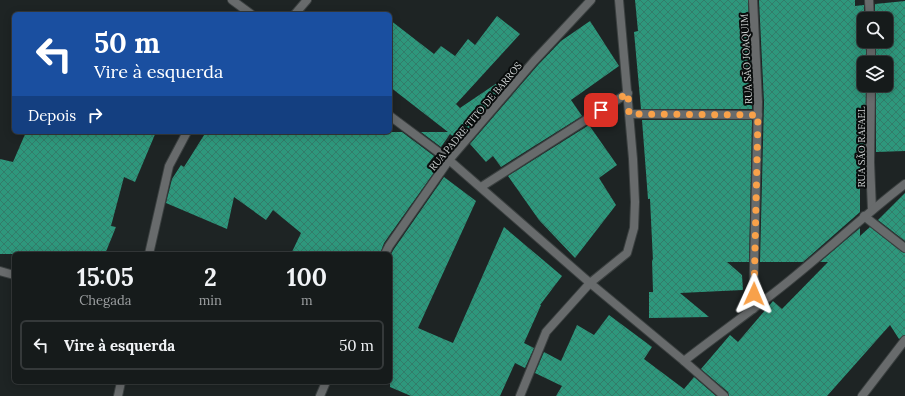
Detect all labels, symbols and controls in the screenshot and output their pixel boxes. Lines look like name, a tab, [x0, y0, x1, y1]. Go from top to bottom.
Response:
map controls	[857, 12, 893, 92]
button: search	[857, 12, 893, 48]
street label: RUA SÃO JOAQUIM	[738, 13, 755, 105]
text: 50 m	[94, 25, 160, 61]
icon: left	[28, 28, 80, 80]
button: layers	[857, 56, 893, 92]
street label: RUA PADRE TITO DE BARROS	[426, 59, 525, 173]
text: Vire à esquerda	[94, 60, 223, 83]
pin	[584, 93, 618, 127]
icon: arrive	[590, 99, 612, 121]
icon: right	[84, 104, 106, 126]
text: Depois	[28, 106, 76, 125]
street label: RUA SÃO RAFAEL	[855, 106, 868, 188]
text: 15:05	[77, 262, 134, 293]
text: 2	[204, 262, 217, 293]
text: 100	[287, 262, 327, 293]
position arrow	[733, 273, 775, 315]
text: Chegada	[79, 292, 132, 309]
text: min	[199, 292, 222, 309]
text: m	[301, 292, 313, 309]
icon: left	[30, 334, 52, 356]
text: Vire à esquerda	[64, 336, 175, 355]
text: 50 m	[339, 336, 374, 355]

